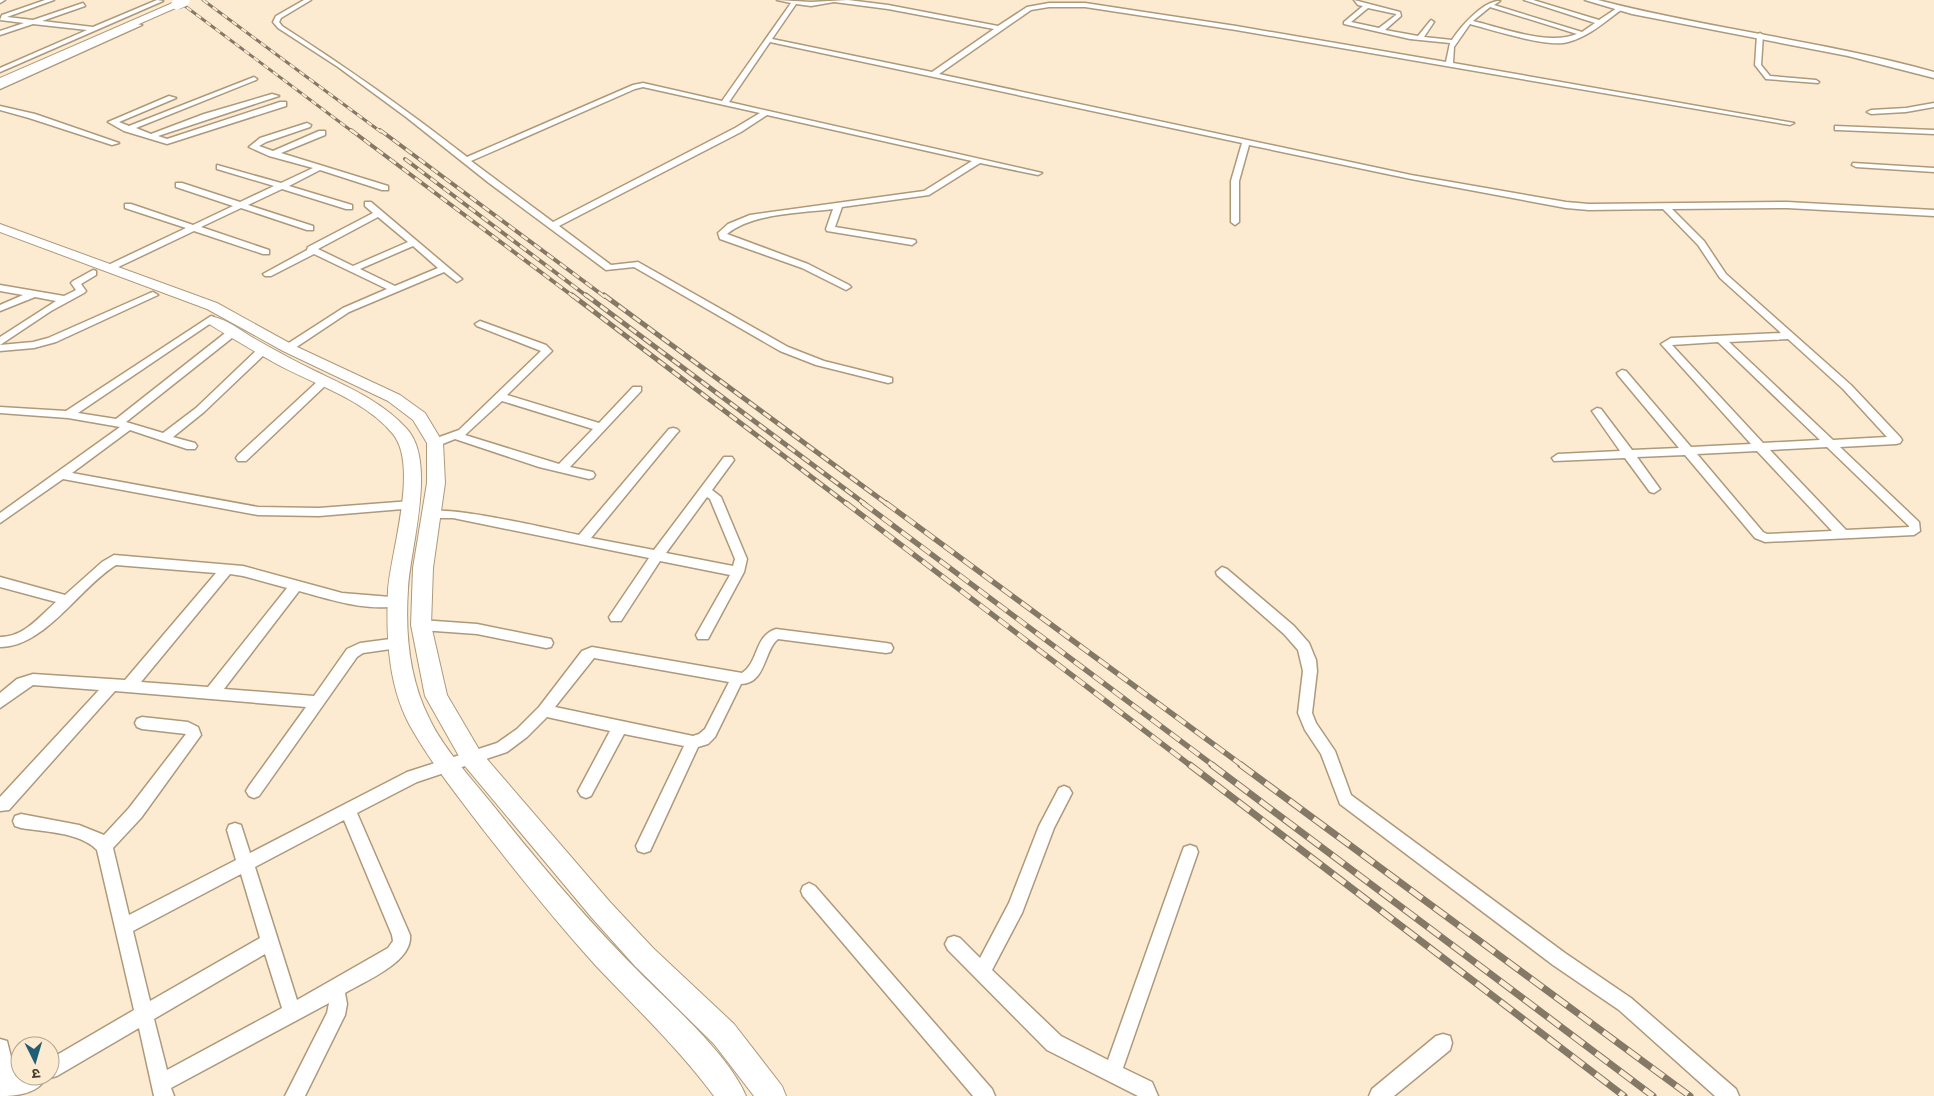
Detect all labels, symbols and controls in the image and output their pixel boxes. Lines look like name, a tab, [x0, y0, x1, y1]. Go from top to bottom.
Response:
north arrow	[10, 1036, 60, 1086]
text: उ	[30, 1065, 41, 1084]

